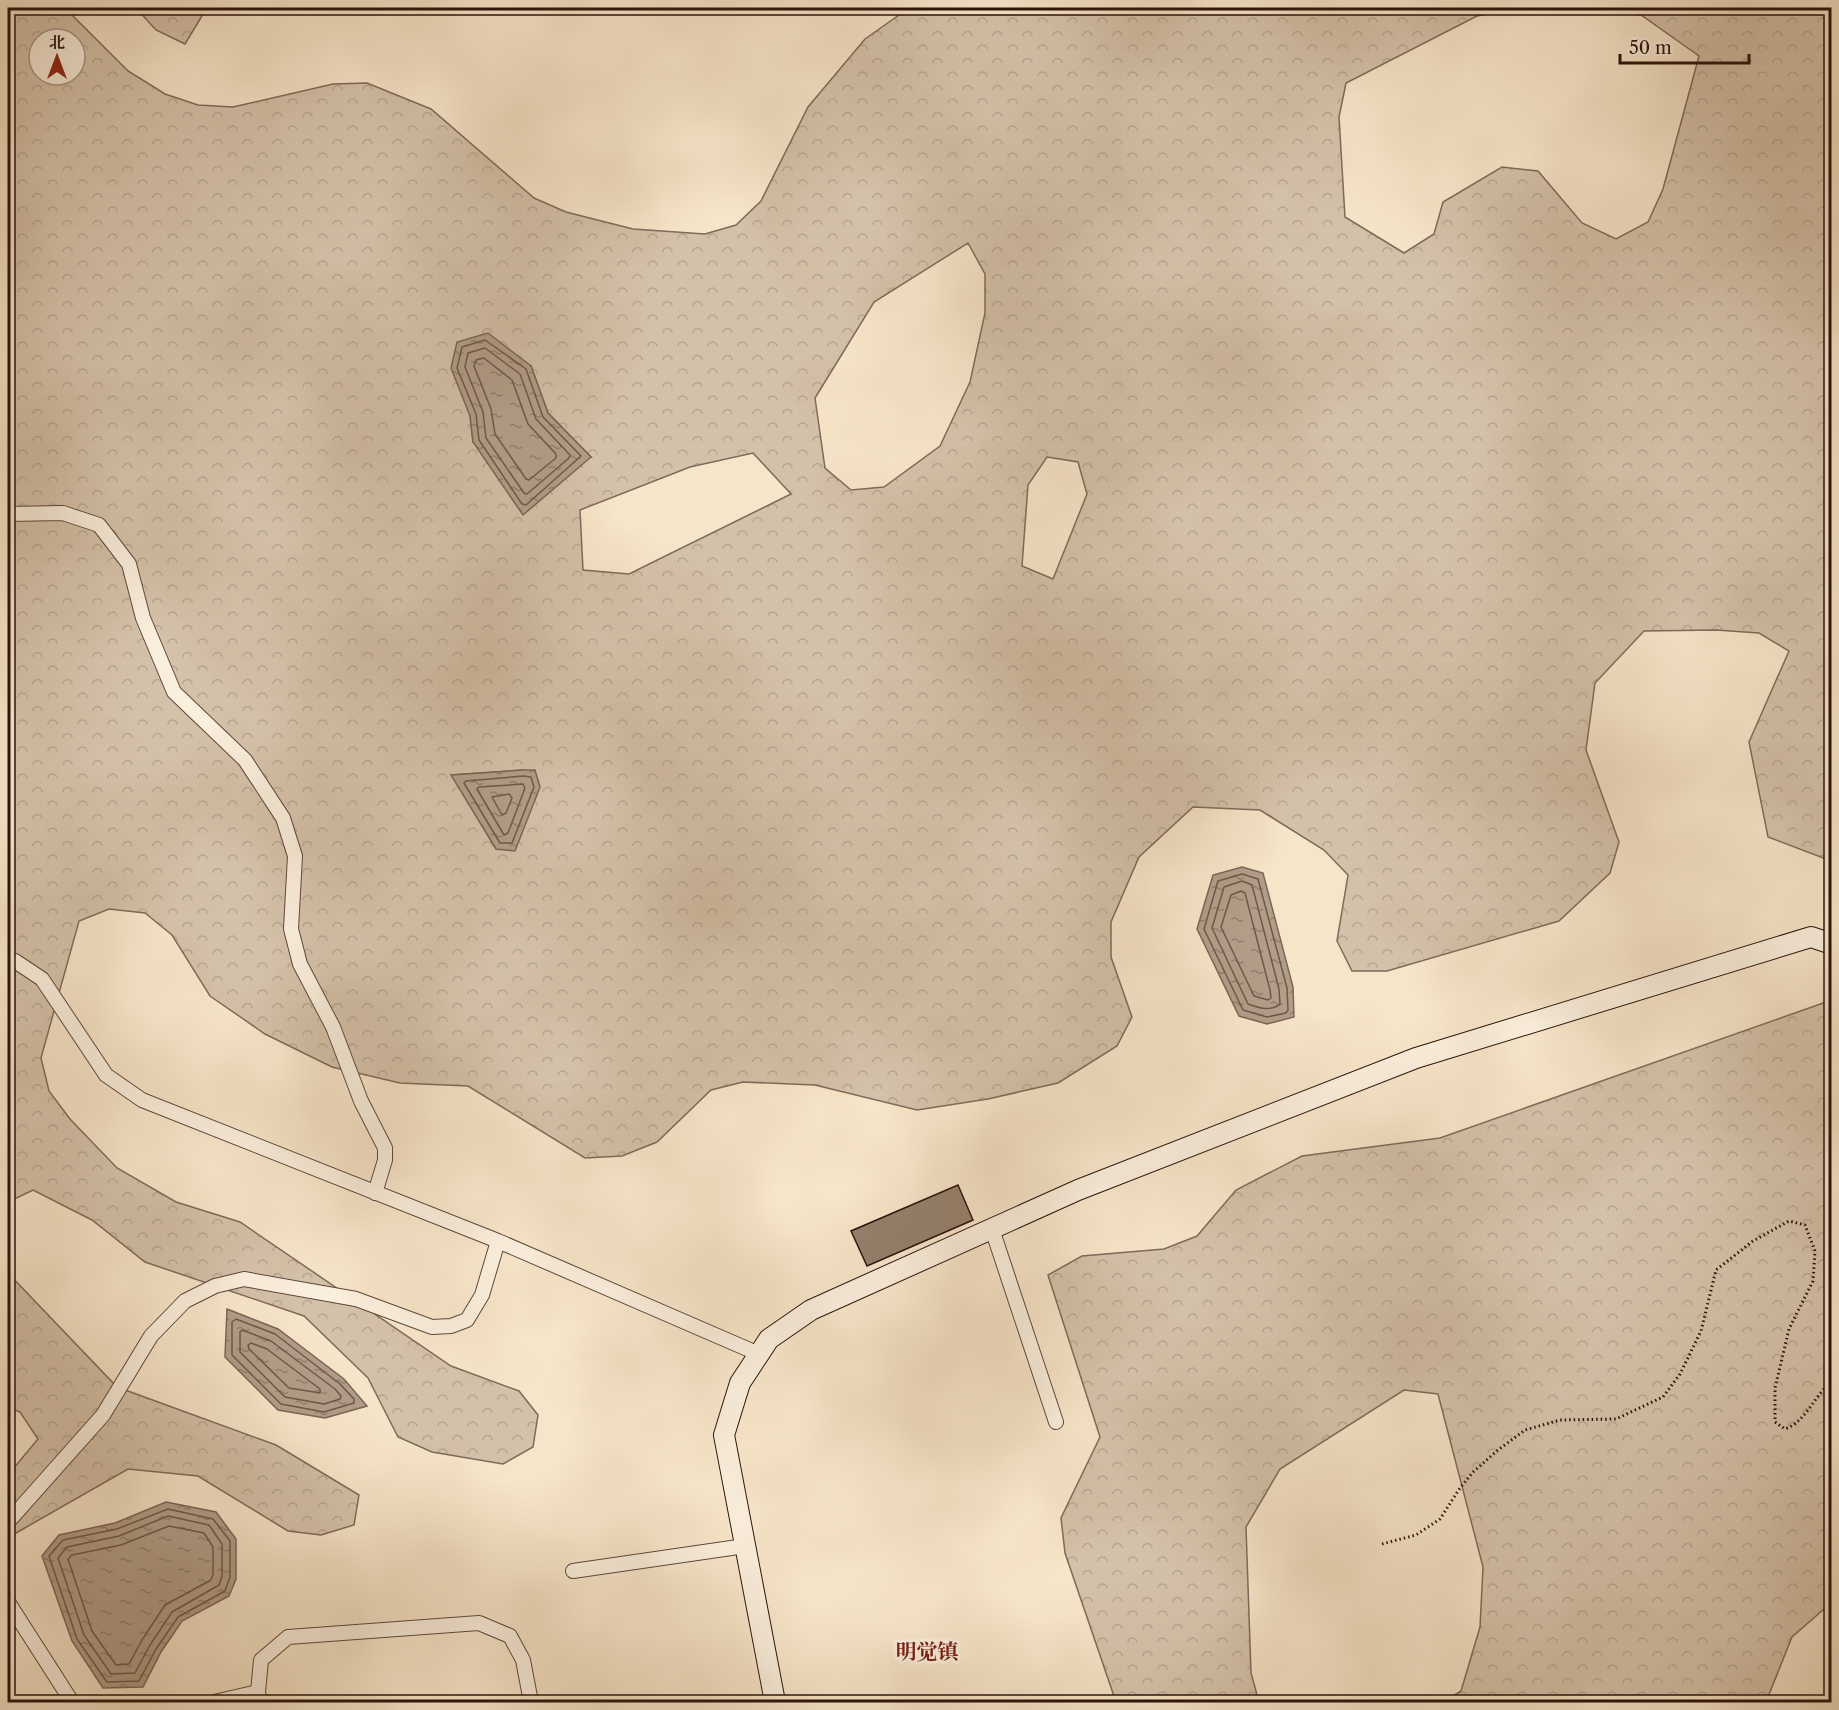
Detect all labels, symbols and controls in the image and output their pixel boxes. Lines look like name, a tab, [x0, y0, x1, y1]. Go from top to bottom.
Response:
north arrow	[27, 27, 87, 87]
scale bar	[1620, 27, 1749, 65]
text: 北	[49, 32, 65, 52]
text: 50 m	[1629, 37, 1672, 59]
district label: 明觉镇	[896, 1639, 959, 1664]

